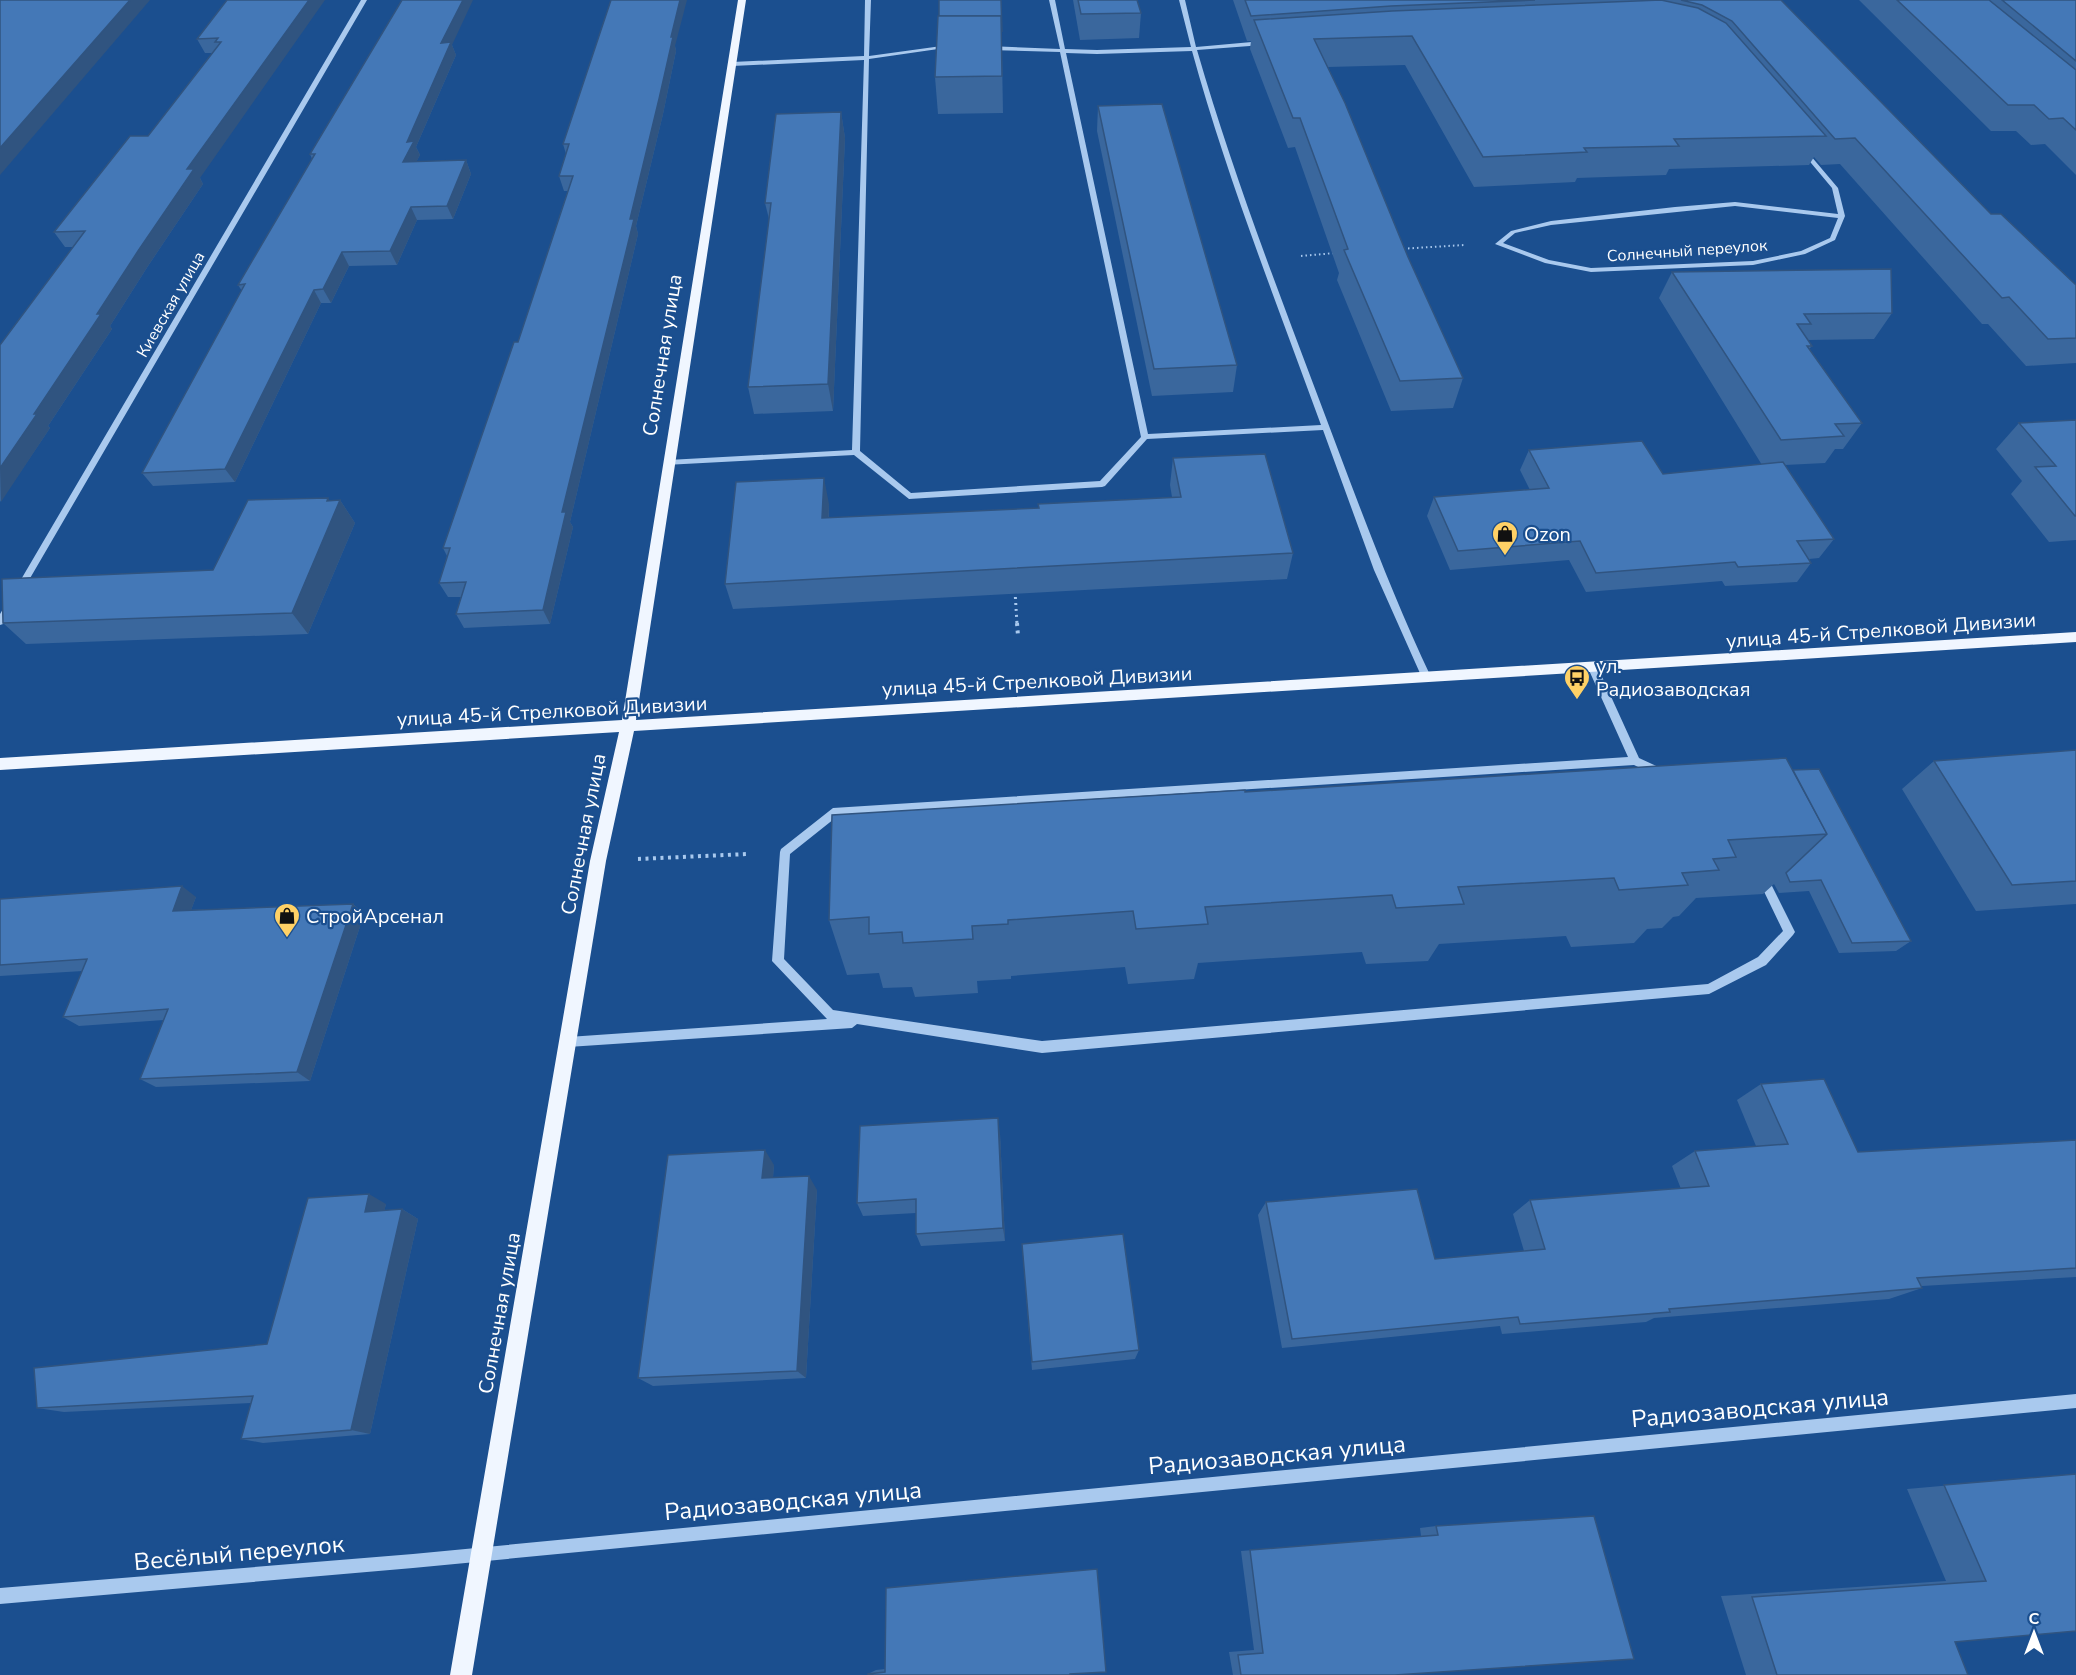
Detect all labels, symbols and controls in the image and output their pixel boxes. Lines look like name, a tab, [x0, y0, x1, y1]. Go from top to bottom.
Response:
street label: Солнечный переулок	[1606, 234, 1769, 268]
street label: Киевская улица	[132, 247, 210, 362]
street label: Солнечная улица	[636, 272, 689, 438]
shop icon: Ozon	[1490, 519, 1520, 557]
place label: Ozon	[1524, 521, 1571, 548]
street label: улица 45-й Стрелковой Дивизии	[1725, 606, 2037, 655]
place label: ул. Радиозаводская	[1596, 653, 1750, 703]
street label: улица 45-й Стрелковой Дивизии	[881, 660, 1193, 703]
bus stop icon: ул. Радиозаводская	[1562, 663, 1592, 701]
street label: улица 45-й Стрелковой Дивизии	[396, 690, 708, 733]
street label: Солнечная улица	[555, 751, 612, 917]
shop icon: СтройАрсенал	[272, 901, 302, 939]
place label: СтройАрсенал	[306, 903, 444, 930]
street label: Солнечная улица	[472, 1230, 527, 1396]
street label: Радиозаводская улица	[1630, 1381, 1890, 1435]
street label: Радиозаводская улица	[1147, 1428, 1407, 1482]
street label: Радиозаводская улица	[663, 1474, 923, 1528]
street label: Весёлый переулок	[132, 1528, 346, 1578]
north arrow	[2004, 1603, 2064, 1663]
text: С	[2029, 1608, 2040, 1630]

